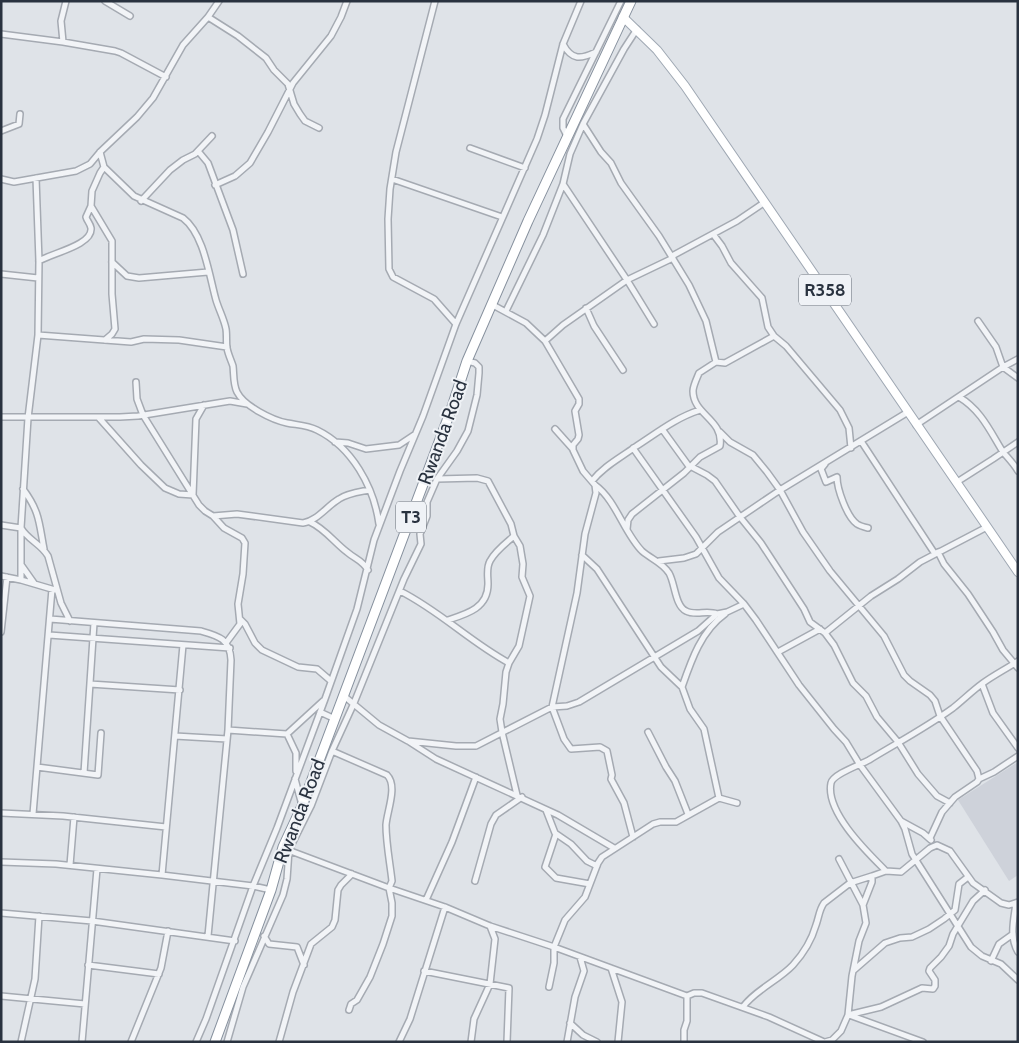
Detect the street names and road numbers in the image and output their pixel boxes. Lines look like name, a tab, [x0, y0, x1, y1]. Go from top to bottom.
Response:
road number: R358	[799, 274, 851, 306]
street label: Rwanda Road	[413, 377, 472, 488]
road number: T3	[396, 502, 426, 532]
street label: Rwanda Road	[269, 756, 330, 867]

